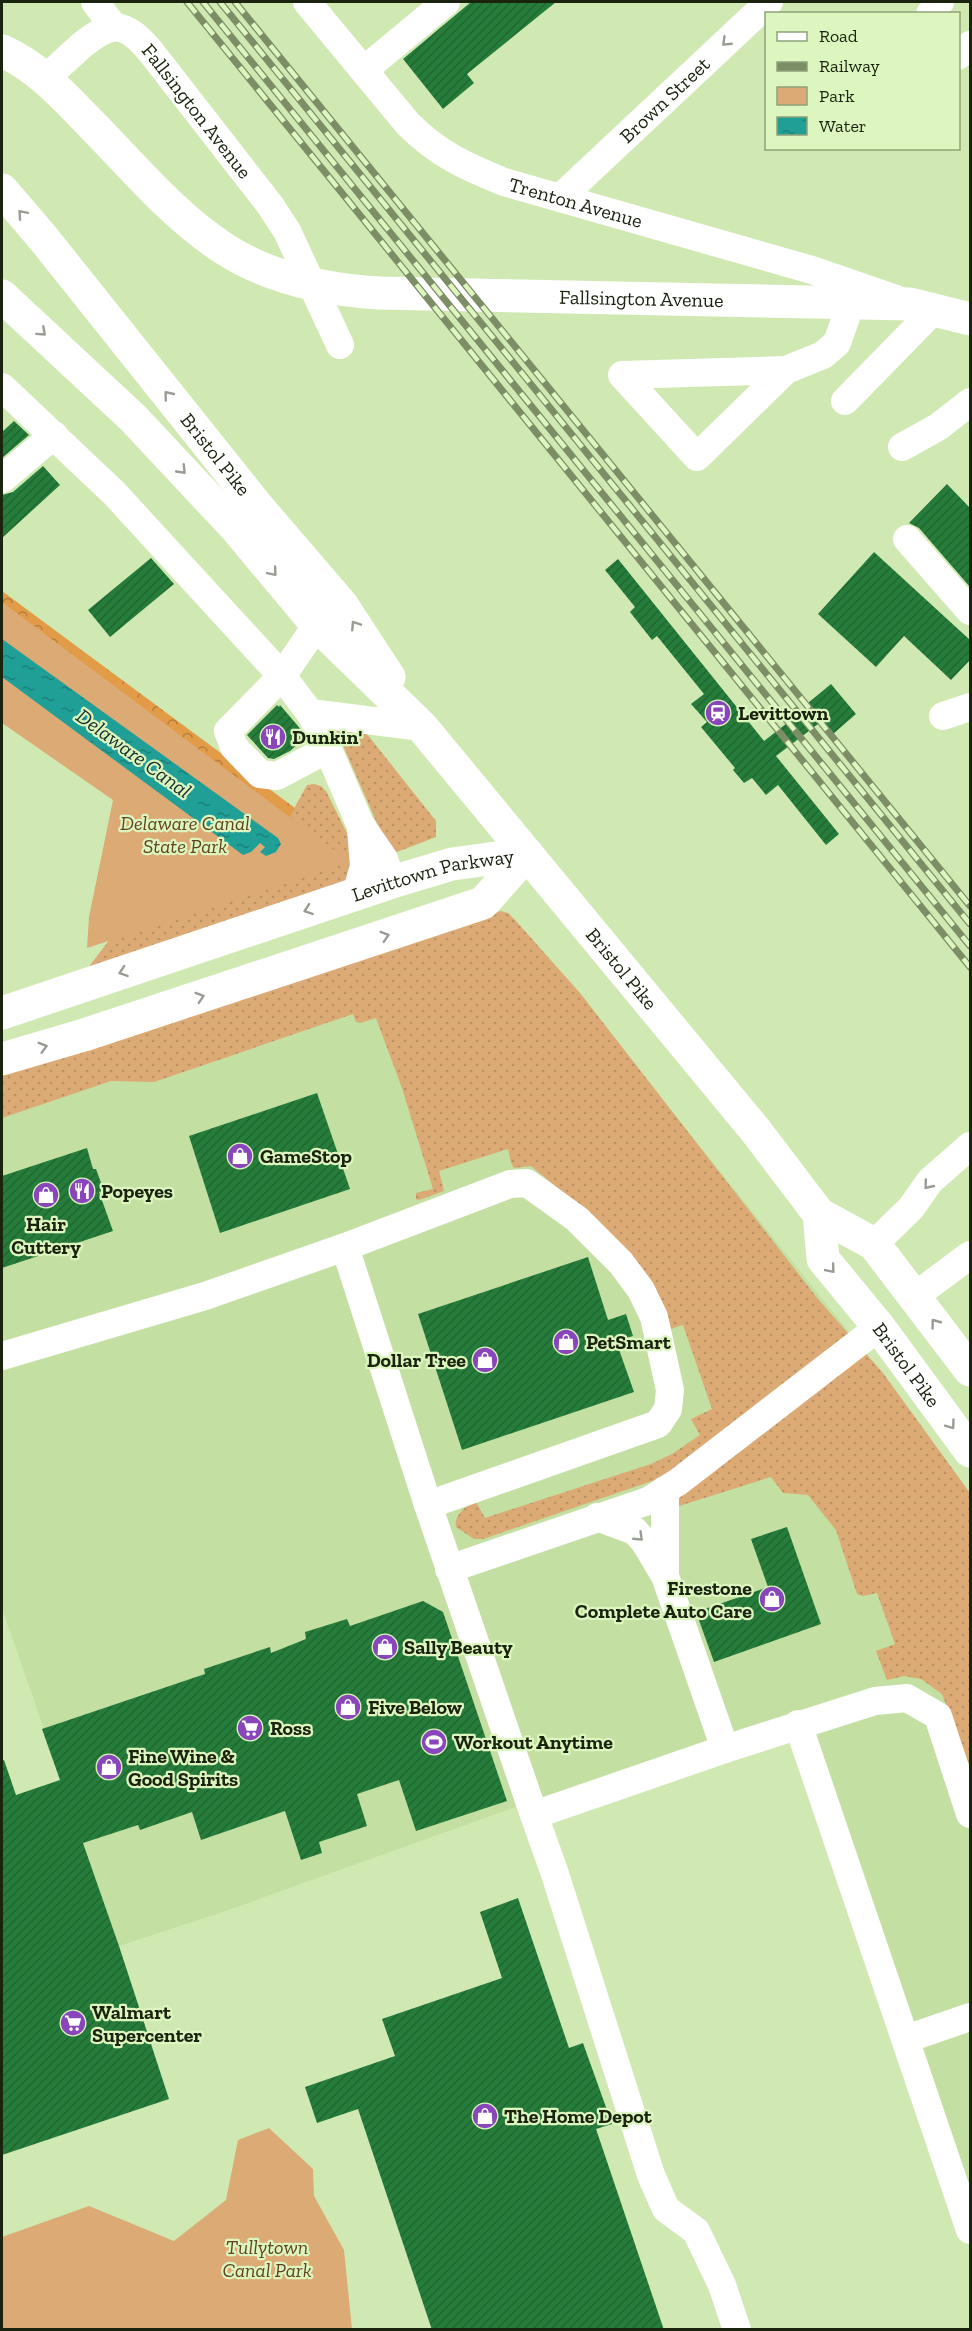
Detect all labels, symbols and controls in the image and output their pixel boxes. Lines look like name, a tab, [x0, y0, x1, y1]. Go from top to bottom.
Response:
legend	[765, 12, 960, 150]
text: Road	[819, 25, 858, 47]
one-way arrow	[723, 35, 733, 46]
street label: Fallsington Avenue	[137, 38, 257, 183]
street label: Brown Street	[615, 52, 715, 148]
text: Railway	[819, 55, 881, 77]
text: Park	[819, 85, 855, 107]
text: Water	[819, 115, 866, 137]
street label: Trenton Avenue	[506, 172, 645, 233]
one-way arrow	[18, 210, 29, 221]
street label: Fallsington Avenue	[559, 285, 724, 312]
one-way arrow	[35, 325, 46, 336]
one-way arrow	[165, 390, 176, 401]
street label: Bristol Pike	[175, 408, 256, 501]
one-way arrow	[175, 463, 186, 474]
one-way arrow	[266, 565, 277, 576]
one-way arrow	[351, 621, 362, 632]
station icon: Levittown	[703, 698, 733, 728]
place label: Levittown	[738, 701, 828, 725]
water label: Delaware Canal	[72, 703, 196, 803]
restaurant icon: Dunkin'	[258, 722, 288, 752]
place label: Dunkin'	[292, 725, 362, 749]
park label: Delaware Canal State Park	[120, 811, 250, 858]
street label: Levittown Parkway	[349, 844, 516, 907]
one-way arrow	[303, 902, 314, 915]
street label: Bristol Pike	[581, 923, 663, 1014]
one-way arrow	[379, 930, 390, 943]
one-way arrow	[118, 965, 129, 977]
one-way arrow	[194, 991, 205, 1004]
one-way arrow	[37, 1042, 48, 1054]
shop icon: GameStop	[225, 1141, 255, 1171]
place label: GameStop	[260, 1144, 352, 1168]
restaurant icon: Popeyes	[67, 1176, 97, 1206]
one-way arrow	[924, 1178, 935, 1189]
place label: Popeyes	[101, 1179, 173, 1203]
shop icon: Hair Cuttery	[31, 1180, 61, 1210]
place label: Hair Cuttery	[11, 1212, 81, 1259]
one-way arrow	[824, 1262, 835, 1273]
street label: Bristol Pike	[868, 1318, 946, 1412]
one-way arrow	[932, 1319, 943, 1330]
shop icon: PetSmart	[551, 1327, 581, 1357]
place label: PetSmart	[586, 1330, 672, 1354]
shop icon: Dollar Tree	[470, 1345, 500, 1375]
place label: Dollar Tree	[367, 1348, 466, 1372]
one-way arrow	[944, 1419, 955, 1430]
one-way arrow	[633, 1530, 643, 1541]
place label: Firestone Complete Auto Care	[575, 1576, 752, 1623]
shop icon: Firestone Complete Auto Care	[757, 1584, 787, 1614]
shop icon: Sally Beauty	[370, 1632, 400, 1662]
place label: Sally Beauty	[404, 1635, 513, 1659]
shop icon: Five Below	[333, 1692, 363, 1722]
place label: Five Below	[368, 1695, 463, 1719]
supermarket icon: Ross	[235, 1713, 265, 1743]
place label: Ross	[270, 1716, 311, 1740]
sports icon: Workout Anytime	[419, 1727, 449, 1757]
place label: Workout Anytime	[454, 1730, 613, 1754]
place label: Fine Wine & Good Spirits	[128, 1744, 238, 1791]
shop icon: Fine Wine & Good Spirits	[94, 1752, 124, 1782]
place label: Walmart Supercenter	[92, 2000, 202, 2047]
supermarket icon: Walmart Supercenter	[58, 2008, 88, 2038]
shop icon: The Home Depot	[470, 2101, 500, 2131]
place label: The Home Depot	[504, 2104, 653, 2128]
park label: Tullytown Canal Park	[222, 2235, 312, 2282]

